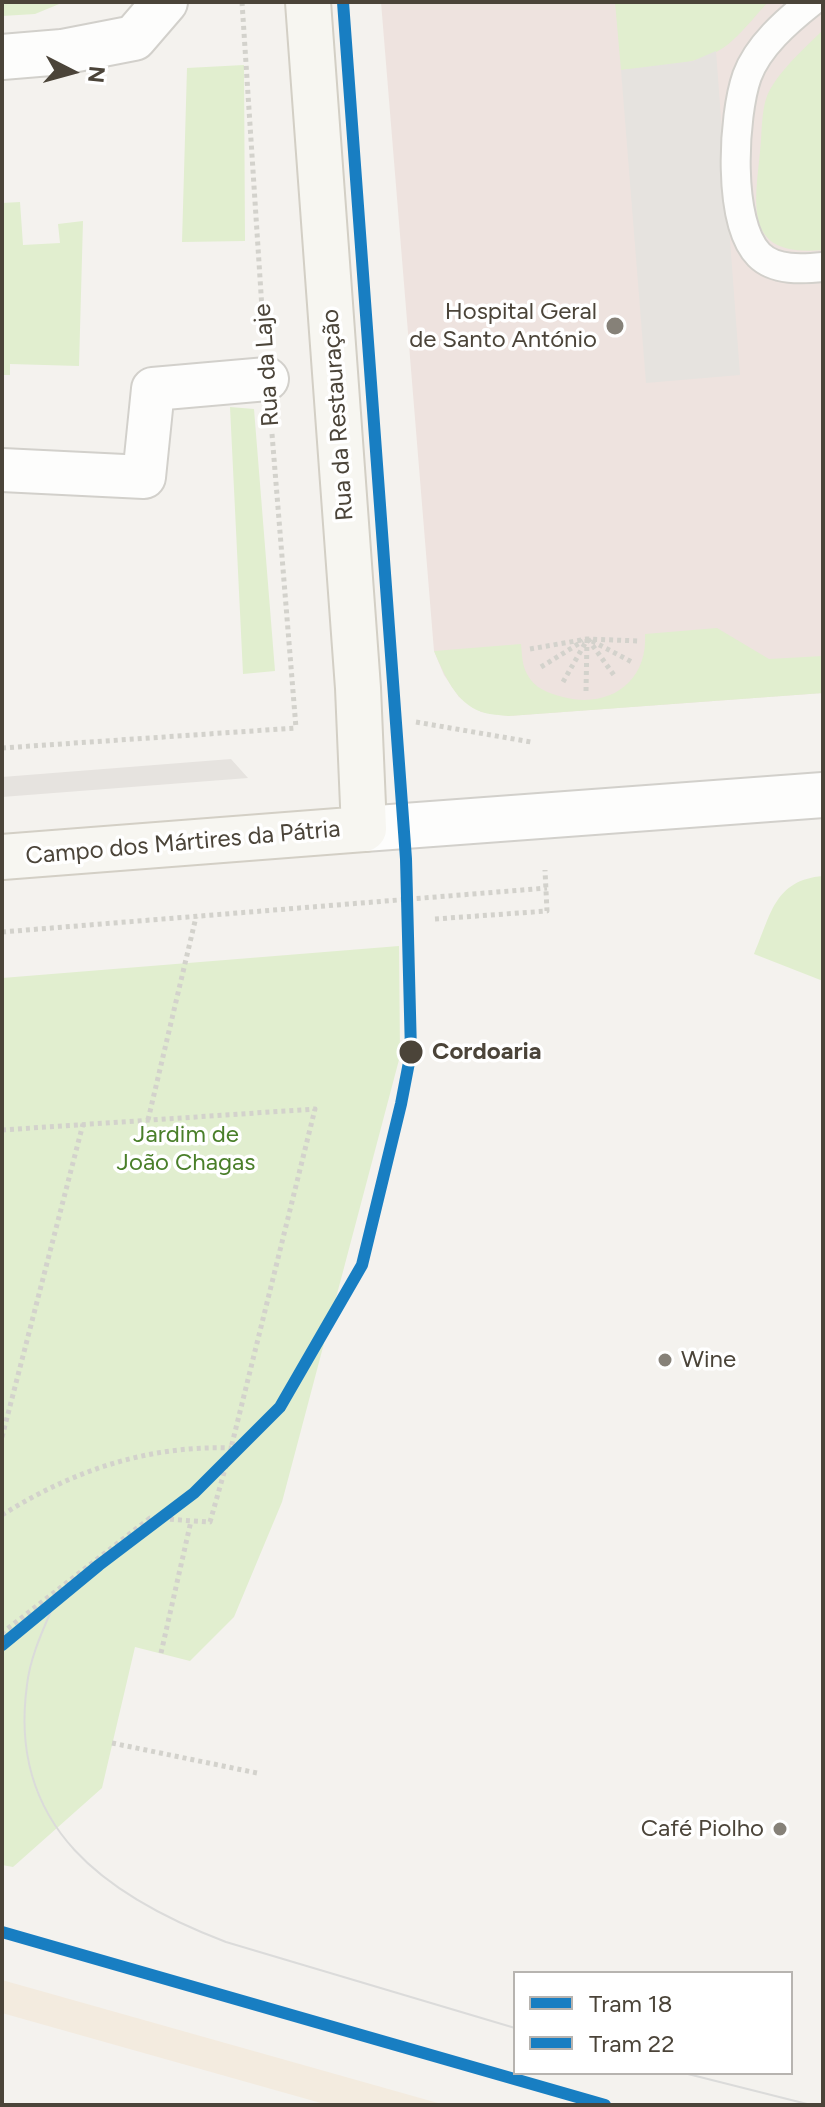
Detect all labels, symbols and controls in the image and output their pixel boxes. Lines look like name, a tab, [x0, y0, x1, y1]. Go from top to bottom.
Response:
north arrow	[32, 32, 112, 112]
text: N	[82, 65, 111, 84]
place label: Hospital Geral de Santo António	[409, 298, 597, 354]
street label: Rua da Laje	[248, 303, 286, 427]
street label: Rua da Restauração	[316, 308, 360, 522]
marker: Hospital Geral de Santo António	[604, 315, 626, 337]
street label: Campo dos Mártires da Pátria	[24, 815, 342, 871]
marker: Cordoaria	[397, 1038, 425, 1066]
place label: Cordoaria	[432, 1038, 542, 1066]
park label: Jardim de João Chagas	[117, 1121, 255, 1177]
place label: Wine	[681, 1346, 736, 1374]
marker: Wine	[656, 1351, 674, 1369]
place label: Café Piolho	[641, 1815, 764, 1843]
marker: Café Piolho	[771, 1820, 789, 1838]
legend	[513, 1971, 793, 2075]
text: Tram 18	[589, 1989, 672, 2018]
text: Tram 22	[589, 2029, 675, 2058]

